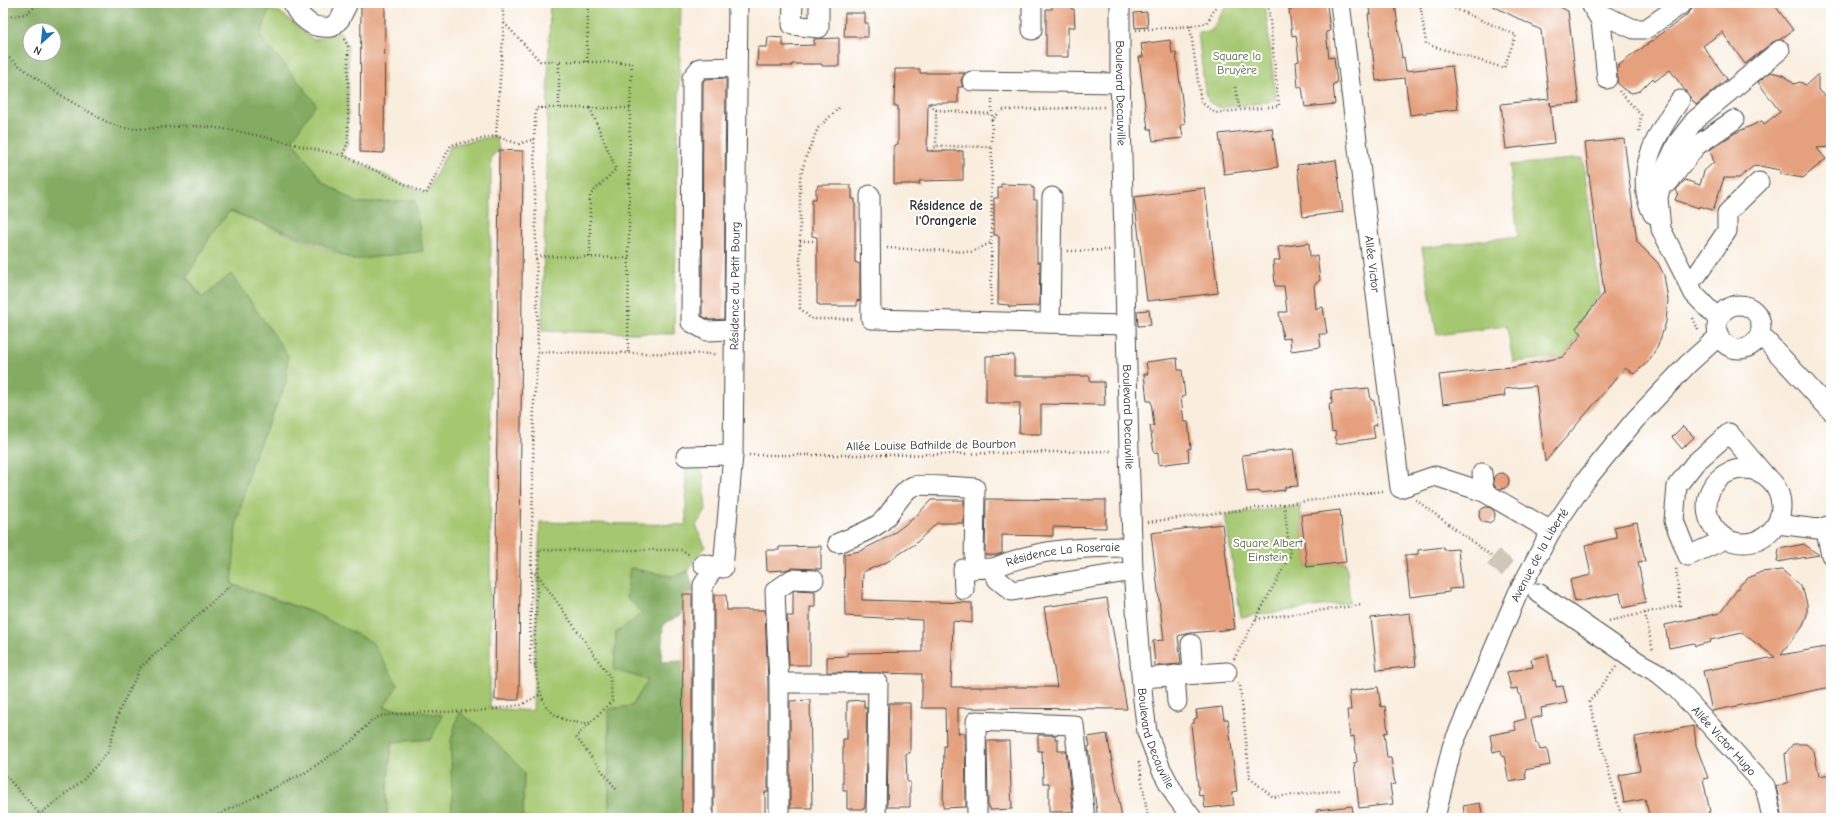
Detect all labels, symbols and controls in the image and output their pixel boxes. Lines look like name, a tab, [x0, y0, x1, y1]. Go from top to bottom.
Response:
north arrow	[22, 22, 62, 62]
street label: Boulevard Decauville	[1113, 40, 1129, 146]
text: N	[32, 43, 44, 58]
park label: Square la Bruyère	[1213, 49, 1261, 77]
district label: Résidence de l'Orangerie	[909, 198, 983, 228]
street label: Résidence du Petit Bourg	[727, 221, 743, 350]
street label: Allée Victor	[1362, 235, 1383, 294]
street label: Boulevard Decauville	[1120, 364, 1137, 470]
street label: Allée Louise Bathilde de Bourbon	[846, 437, 1016, 453]
street label: Avenue de la Liberté	[1508, 506, 1571, 604]
park label: Square Albert Einstein	[1233, 536, 1304, 564]
street label: Résidence La Roseraie	[1004, 540, 1120, 569]
street label: Boulevard Decauville	[1135, 687, 1177, 791]
street label: Allée Victor Hugo	[1689, 703, 1759, 778]

